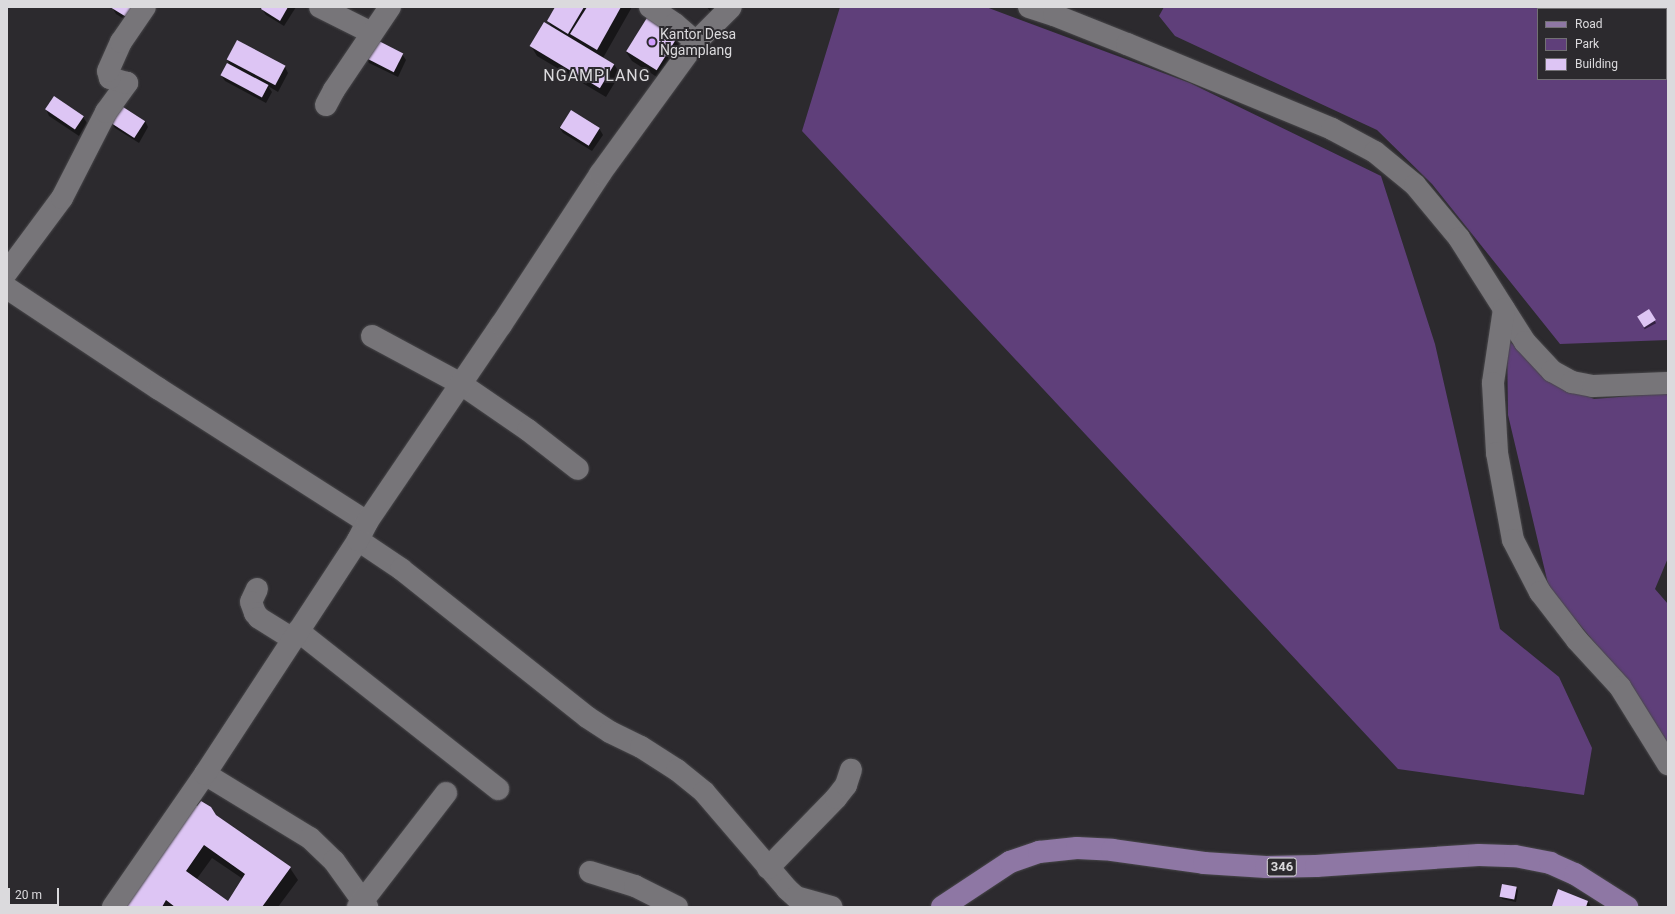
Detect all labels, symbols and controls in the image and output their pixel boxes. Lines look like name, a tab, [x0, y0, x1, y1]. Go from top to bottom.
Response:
legend	[1537, 8, 1667, 80]
text: Road	[1575, 17, 1603, 31]
place label: Kantor Desa Ngamplang	[660, 26, 736, 58]
marker: Kantor Desa Ngamplang	[647, 37, 657, 47]
text: Park	[1575, 37, 1599, 51]
text: Building	[1575, 57, 1618, 71]
district label: NGAMPLANG	[543, 66, 651, 86]
road number: 346	[1266, 856, 1298, 878]
scale bar	[10, 880, 61, 906]
text: 20 m	[15, 888, 42, 902]

